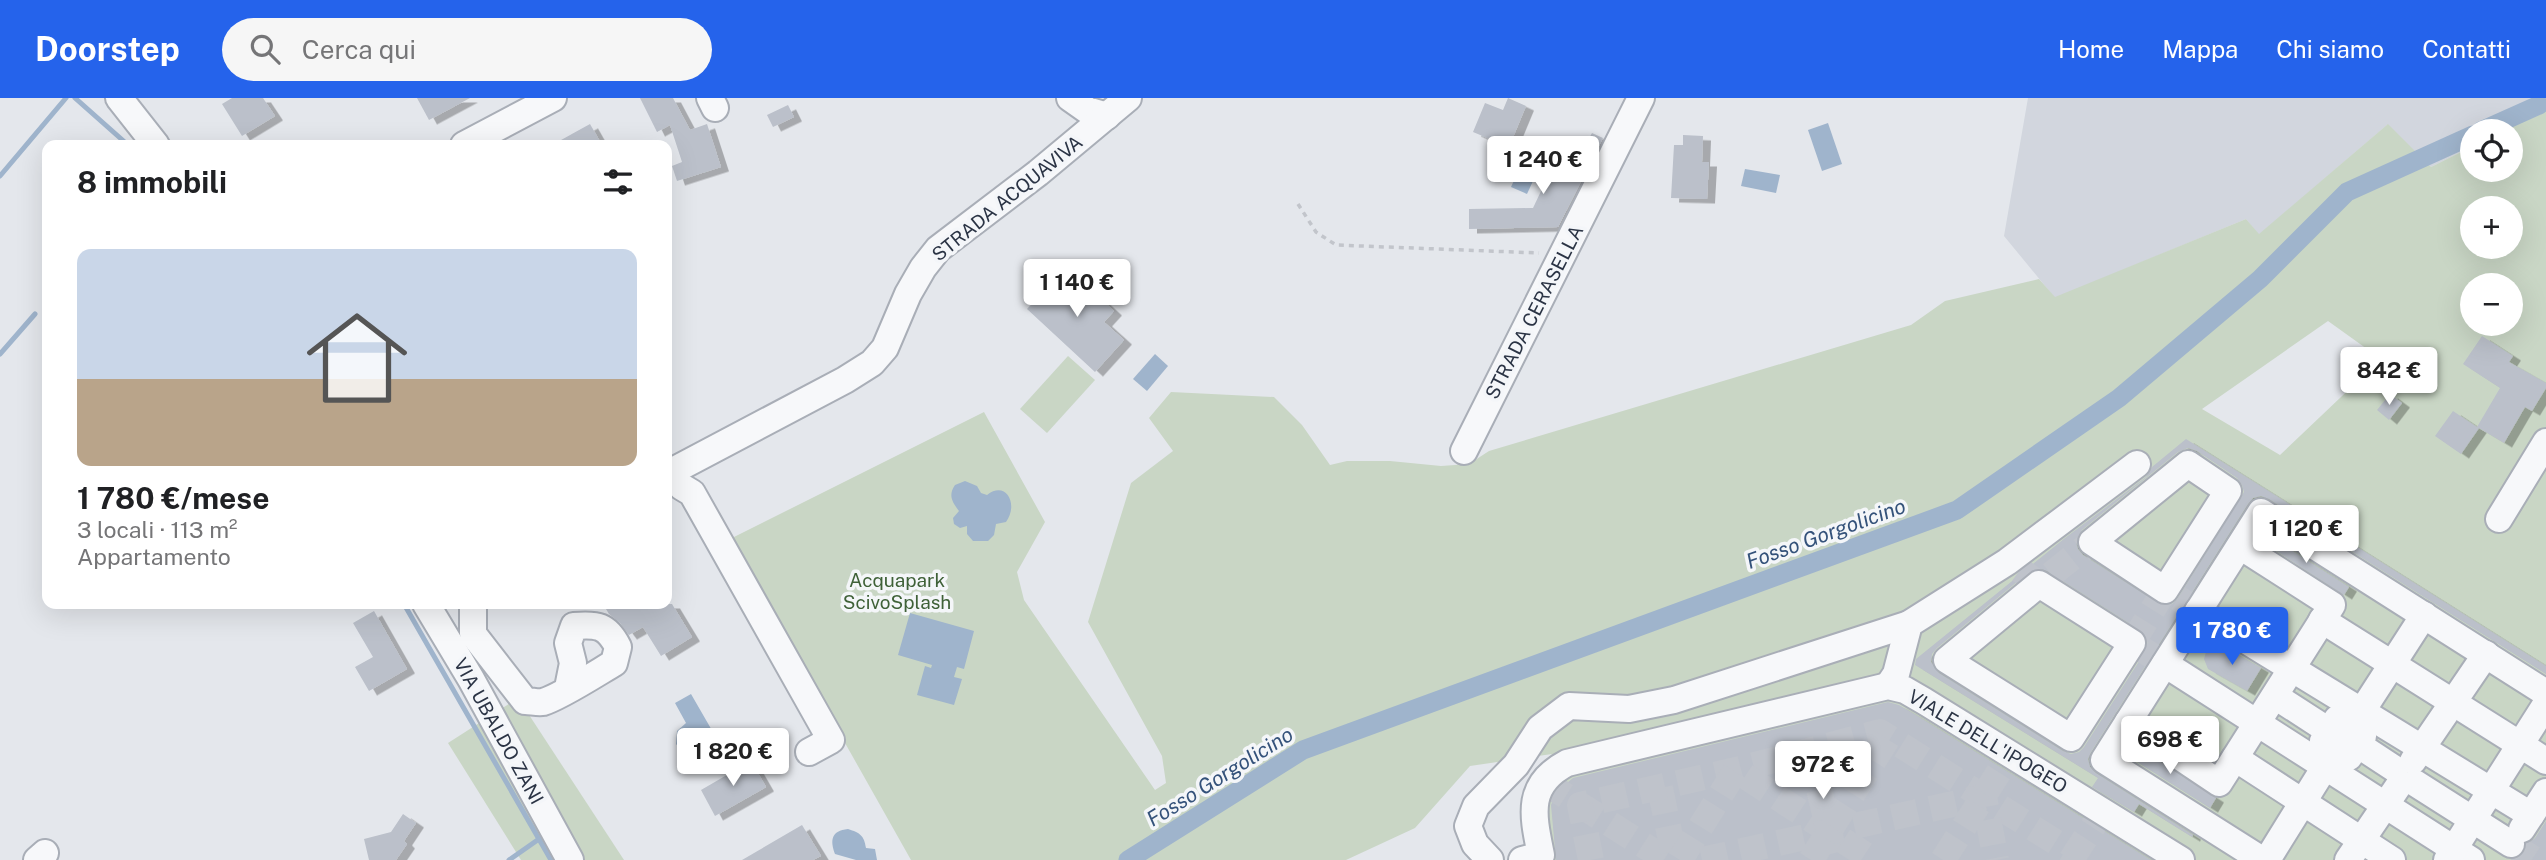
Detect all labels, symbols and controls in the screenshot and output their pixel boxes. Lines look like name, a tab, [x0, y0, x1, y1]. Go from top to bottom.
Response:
search box	[222, 18, 712, 81]
text: Doorstep	[35, 30, 180, 68]
icon: search	[246, 30, 284, 68]
text: Cerca qui	[302, 34, 416, 65]
text: Home	[2058, 35, 2124, 63]
text: Mappa	[2162, 35, 2238, 63]
text: Chi siamo	[2276, 35, 2384, 63]
text: Contatti	[2422, 35, 2511, 63]
map controls	[2460, 119, 2523, 336]
button: locate	[2460, 119, 2523, 182]
street label: STRADA ACQUAVIVA	[927, 131, 1087, 265]
pin: 1 240 €	[1478, 136, 1608, 196]
text: 1 240 €	[1503, 145, 1583, 172]
icon: filters	[599, 163, 637, 201]
text: 8 immobili	[77, 164, 227, 200]
button: +	[2460, 196, 2523, 259]
street label: STRADA CERASELLA	[1481, 221, 1587, 403]
pin: 1 140 €	[1012, 260, 1142, 319]
text: 1 140 €	[1040, 268, 1114, 295]
button: −	[2460, 273, 2523, 336]
icon: home	[294, 295, 420, 421]
pin: 842 €	[2340, 348, 2438, 407]
text: 842 €	[2356, 356, 2422, 383]
text: 1 780 €/mese	[77, 480, 269, 516]
water label: Fosso Gorgolicino	[1743, 493, 1909, 574]
pin: 1 120 €	[2241, 505, 2371, 565]
text: 1 120 €	[2269, 514, 2343, 541]
text: 3 locali · 113 m²	[77, 516, 238, 543]
text: Appartamento	[77, 543, 231, 570]
park label: Acquapark ScivoSplash	[843, 569, 951, 613]
pin: 1 780 €	[2167, 608, 2297, 667]
text: 1 780 €	[2192, 616, 2272, 643]
street label: VIA UBALDO ZANI	[450, 654, 548, 808]
street label: VIALE DELL'IPOGEO	[1904, 685, 2072, 797]
pin: 698 €	[2121, 716, 2219, 776]
water label: Fosso Gorgolicino	[1142, 722, 1297, 832]
text: 698 €	[2137, 725, 2203, 752]
pin: 1 820 €	[668, 728, 798, 788]
text: 1 820 €	[693, 737, 773, 764]
pin: 972 €	[1774, 742, 1872, 801]
text: 972 €	[1791, 750, 1855, 777]

